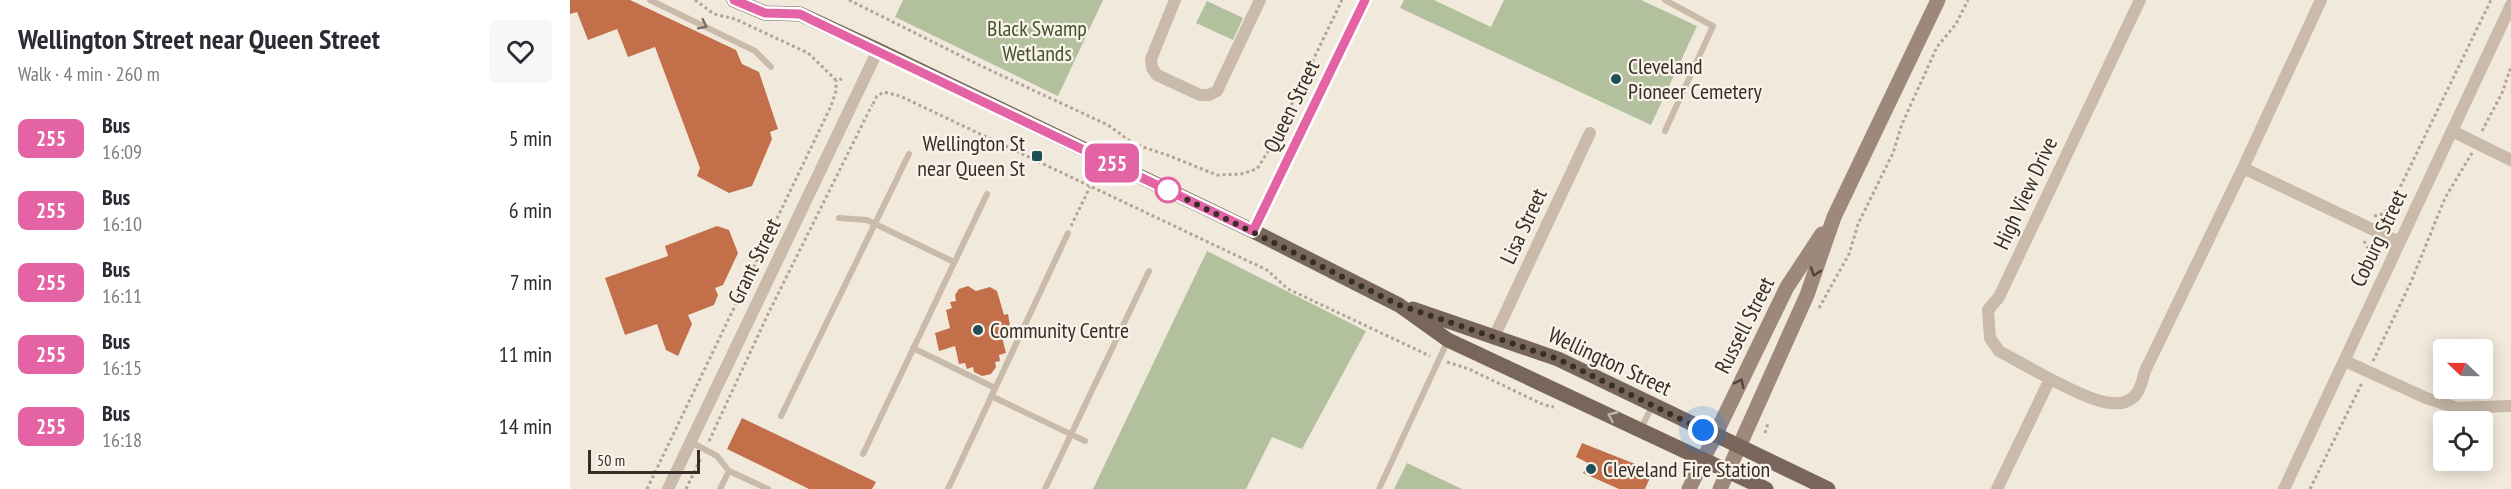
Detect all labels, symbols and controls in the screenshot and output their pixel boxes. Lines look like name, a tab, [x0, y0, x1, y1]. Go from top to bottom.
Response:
park label: Black Swamp Wetlands	[987, 14, 1087, 67]
one-way arrow	[696, 18, 707, 30]
text: Wellington Street near Queen Street	[18, 20, 380, 57]
button: heart	[489, 20, 552, 83]
place label: Cleveland Pioneer Cemetery	[1628, 52, 1762, 105]
street label: Queen Street	[1257, 55, 1325, 157]
text: Walk · 4 min · 260 m	[18, 61, 160, 87]
marker: Cleveland Pioneer Cemetery	[1609, 72, 1623, 86]
text: Bus	[102, 111, 130, 139]
text: 5 min	[509, 124, 552, 152]
text: 255	[36, 125, 66, 152]
place label: Wellington St near Queen St	[917, 129, 1025, 182]
street label: High View Drive	[1987, 132, 2063, 254]
text: 16:09	[102, 139, 142, 165]
line badge: 255	[1078, 144, 1146, 182]
marker: Wellington St near Queen St	[1030, 149, 1044, 163]
text: 255	[1097, 150, 1127, 177]
unlabelled marker	[1155, 177, 1181, 203]
text: Bus	[102, 183, 130, 211]
street label: Lisa Street	[1493, 184, 1553, 268]
street label: Coburg Street	[2343, 185, 2413, 291]
text: 6 min	[509, 196, 552, 224]
text: 255	[36, 197, 66, 224]
text: 16:10	[102, 211, 142, 237]
street label: Grant Street	[721, 214, 787, 308]
text: Bus	[102, 255, 130, 283]
one-way arrow	[1810, 266, 1822, 277]
text: 7 min	[510, 268, 552, 296]
text: 255	[36, 269, 66, 296]
street label: Russell Street	[1708, 272, 1780, 378]
text: 16:11	[102, 283, 142, 309]
place label: Community Centre	[990, 316, 1129, 344]
street label: Wellington Street	[1544, 320, 1676, 402]
marker: Community Centre	[971, 323, 985, 337]
text: Bus	[102, 327, 130, 355]
north arrow	[2433, 339, 2493, 399]
map controls	[2433, 339, 2493, 471]
text: 11 min	[499, 340, 552, 368]
text: 255	[36, 341, 66, 368]
text: 16:15	[102, 355, 142, 381]
one-way arrow	[1733, 378, 1745, 389]
text: Bus	[102, 399, 130, 427]
button: locate	[2433, 411, 2493, 471]
text: 14 min	[499, 412, 552, 440]
one-way arrow	[1607, 412, 1618, 424]
text: 255	[36, 413, 66, 440]
your location	[1688, 415, 1718, 445]
text: 16:18	[102, 427, 142, 453]
scale bar	[588, 447, 700, 474]
text: 50 m	[597, 450, 625, 470]
place label: Cleveland Fire Station	[1603, 455, 1770, 483]
marker: Cleveland Fire Station	[1584, 462, 1598, 476]

